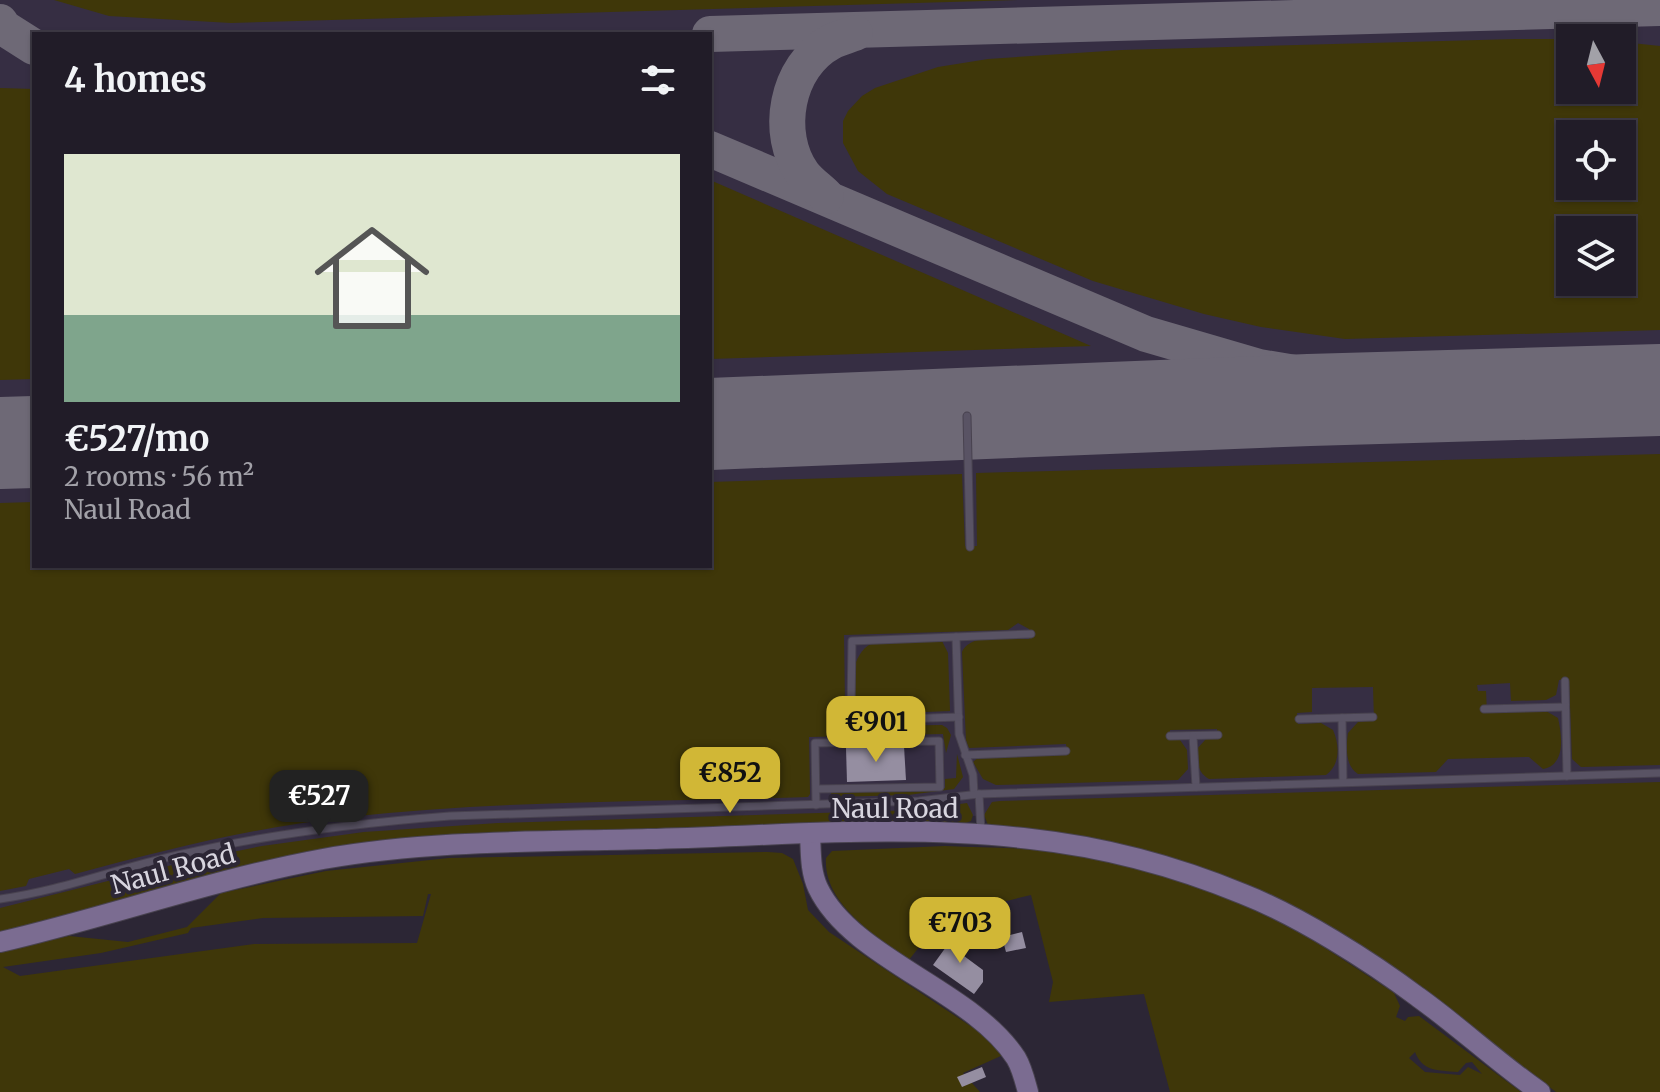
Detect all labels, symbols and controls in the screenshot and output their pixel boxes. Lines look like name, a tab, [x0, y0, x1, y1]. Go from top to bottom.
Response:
north arrow	[1556, 24, 1636, 104]
map controls	[1556, 24, 1636, 296]
icon: filters	[636, 58, 680, 102]
text: 4 homes	[64, 59, 207, 101]
button: locate	[1556, 120, 1636, 200]
icon: home	[300, 206, 444, 350]
button: layers	[1556, 216, 1636, 296]
text: €527/mo	[64, 418, 209, 460]
text: 2 rooms · 56 m²	[64, 460, 254, 493]
text: Naul Road	[64, 493, 191, 526]
pin: €901	[829, 696, 923, 764]
text: €901	[844, 705, 908, 738]
pin: €852	[683, 747, 777, 815]
text: €852	[698, 756, 762, 789]
pin: €527	[272, 770, 366, 838]
text: €527	[287, 779, 351, 812]
street label: Naul Road	[832, 792, 959, 825]
street label: Naul Road	[107, 837, 239, 901]
pin: €703	[913, 897, 1007, 965]
text: €703	[927, 906, 993, 939]

